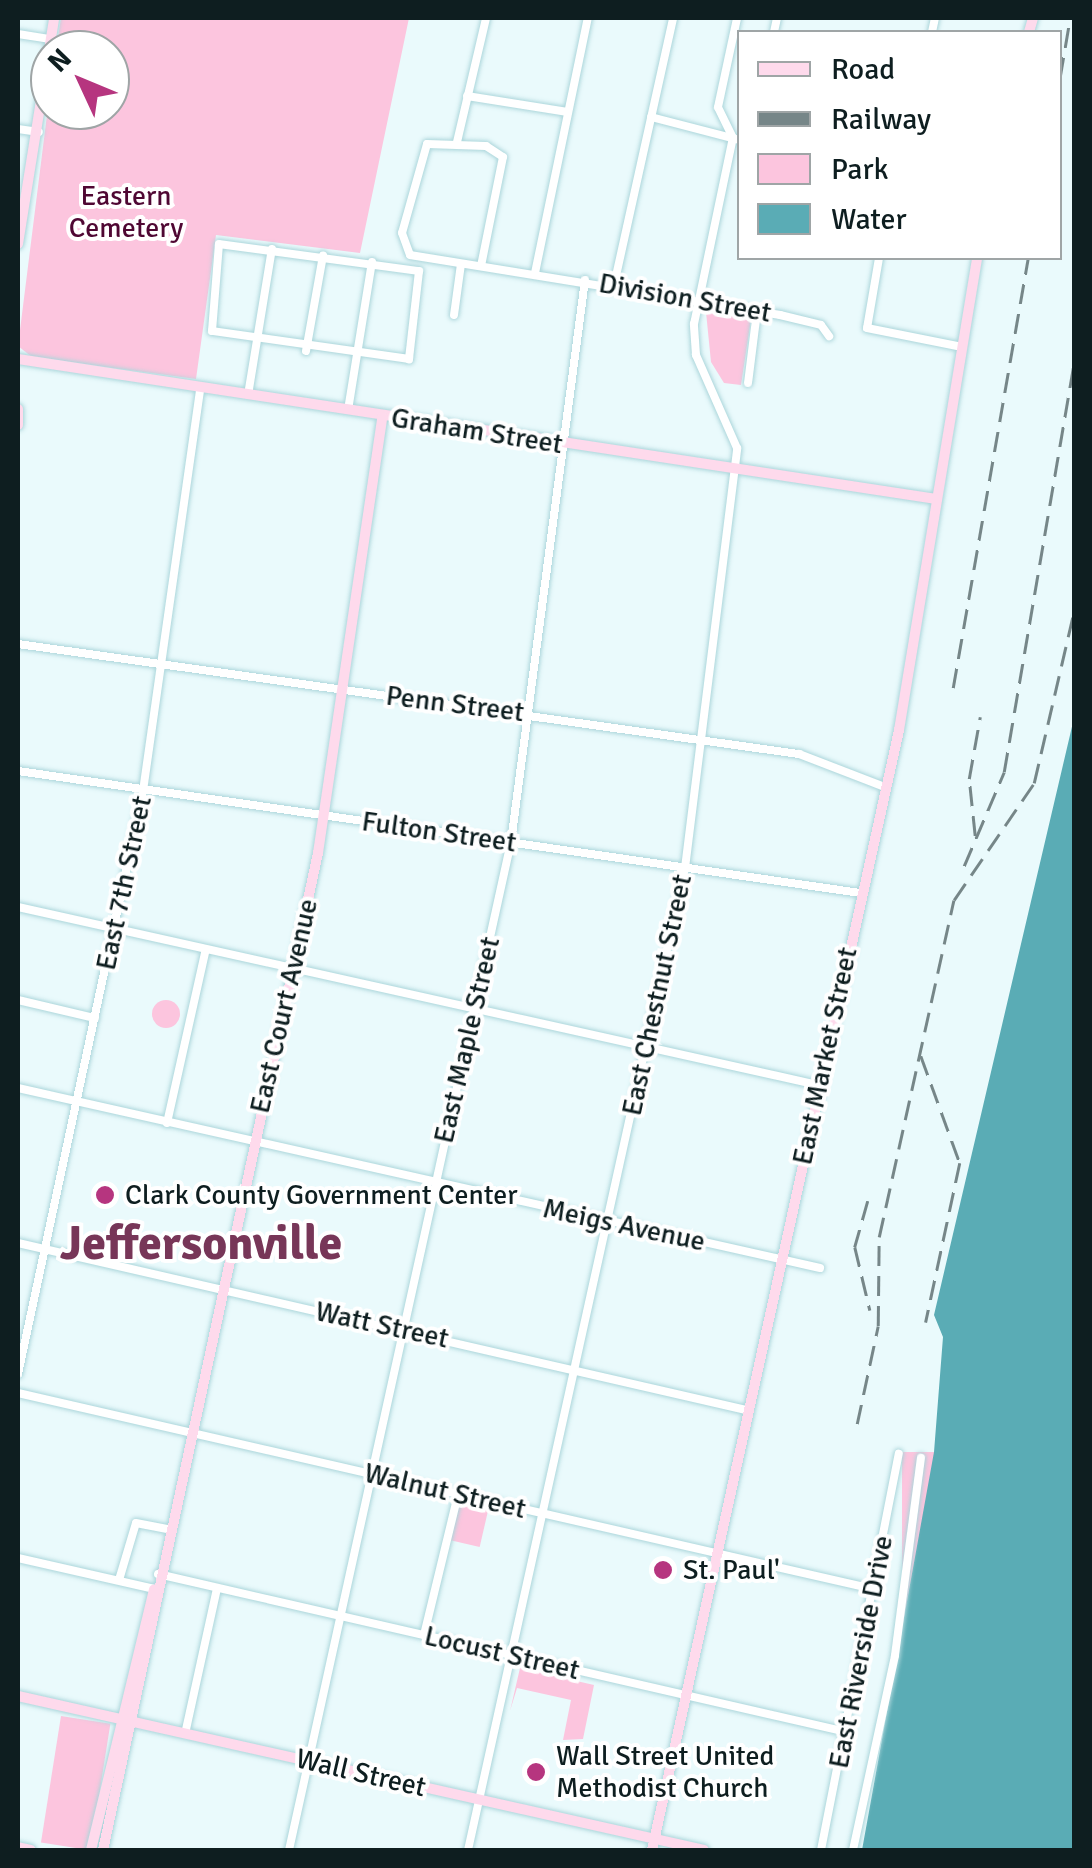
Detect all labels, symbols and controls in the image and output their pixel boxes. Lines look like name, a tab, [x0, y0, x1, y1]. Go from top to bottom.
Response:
north arrow	[30, 30, 130, 130]
legend	[737, 30, 1062, 260]
text: N	[41, 42, 79, 79]
text: Road	[831, 51, 895, 88]
text: Railway	[831, 101, 931, 138]
text: Park	[831, 151, 889, 188]
park label: Eastern Cemetery	[69, 179, 183, 245]
text: Water	[831, 201, 907, 238]
street label: Division Street	[596, 266, 774, 330]
street label: Graham Street	[389, 401, 565, 461]
street label: Penn Street	[384, 679, 526, 729]
street label: East 7th Street	[89, 793, 159, 973]
street label: Fulton Street	[360, 805, 518, 859]
street label: East Chestnut Street	[615, 871, 699, 1119]
street label: East Court Avenue	[243, 896, 325, 1116]
street label: East Maple Street	[427, 934, 507, 1146]
street label: East Market Street	[786, 944, 864, 1168]
place label: Clark County Government Center	[125, 1178, 518, 1212]
marker: Clark County Government Center	[94, 1184, 116, 1206]
street label: Meigs Avenue	[540, 1191, 708, 1259]
district label: Jeffersonville	[60, 1215, 342, 1273]
street label: Watt Street	[312, 1294, 452, 1356]
street label: Walnut Street	[361, 1456, 529, 1526]
street label: East Riverside Drive	[822, 1533, 900, 1771]
place label: St. Paul'	[683, 1553, 780, 1587]
marker: St. Paul'	[652, 1559, 674, 1581]
street label: Locust Street	[421, 1619, 583, 1687]
place label: Wall Street United Methodist Church	[556, 1739, 774, 1805]
street label: Wall Street	[293, 1742, 429, 1804]
marker: Wall Street United Methodist Church	[525, 1761, 547, 1783]

